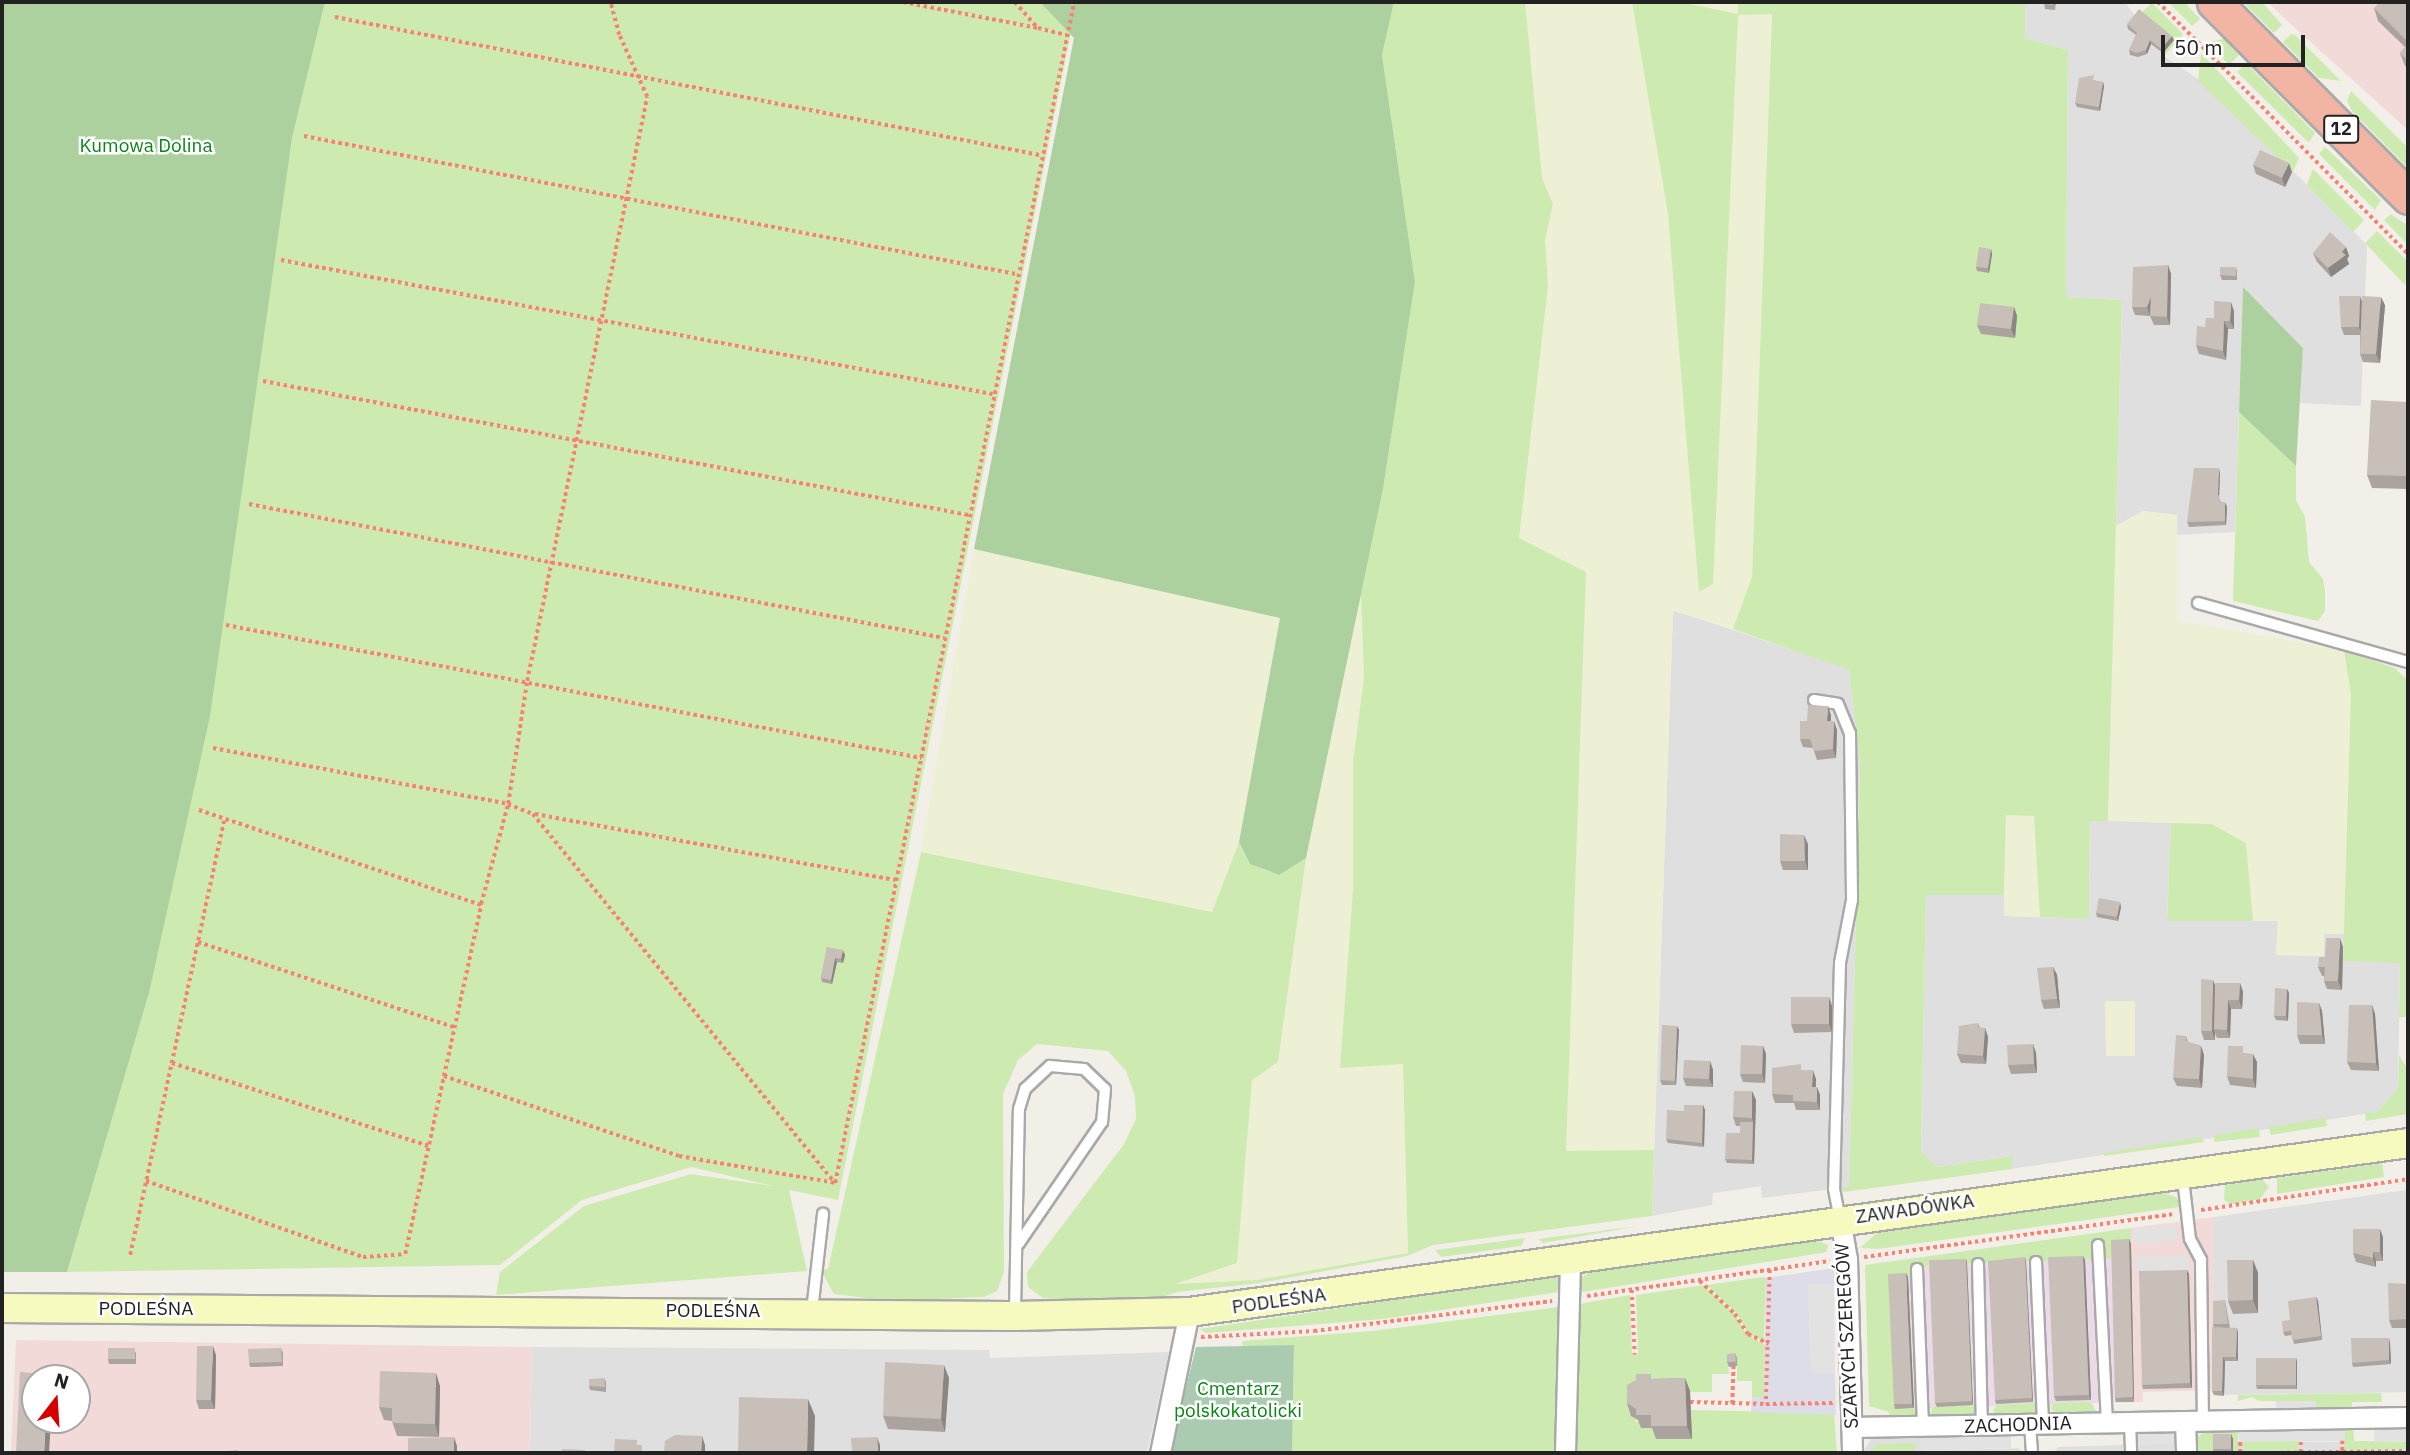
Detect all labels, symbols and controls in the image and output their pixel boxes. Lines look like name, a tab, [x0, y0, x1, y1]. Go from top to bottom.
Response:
scale bar	[2165, 21, 2308, 65]
text: 50 m	[2174, 33, 2223, 61]
road number: 12	[2322, 114, 2360, 144]
park label: Kumowa Dolina	[79, 135, 213, 157]
street label: ZAWADÓWKA	[1854, 1189, 1976, 1229]
street label: SZARYCH SZEREGÓW	[1831, 1242, 1863, 1430]
street label: PODLEŚNA	[1230, 1283, 1328, 1319]
street label: PODLEŚNA	[99, 1298, 193, 1320]
street label: PODLEŚNA	[666, 1300, 760, 1322]
north arrow	[21, 1364, 91, 1434]
text: N	[51, 1367, 72, 1394]
park label: Cmentarz polskokatolicki	[1174, 1378, 1302, 1422]
street label: ZACHODNIA	[1964, 1412, 2072, 1438]

